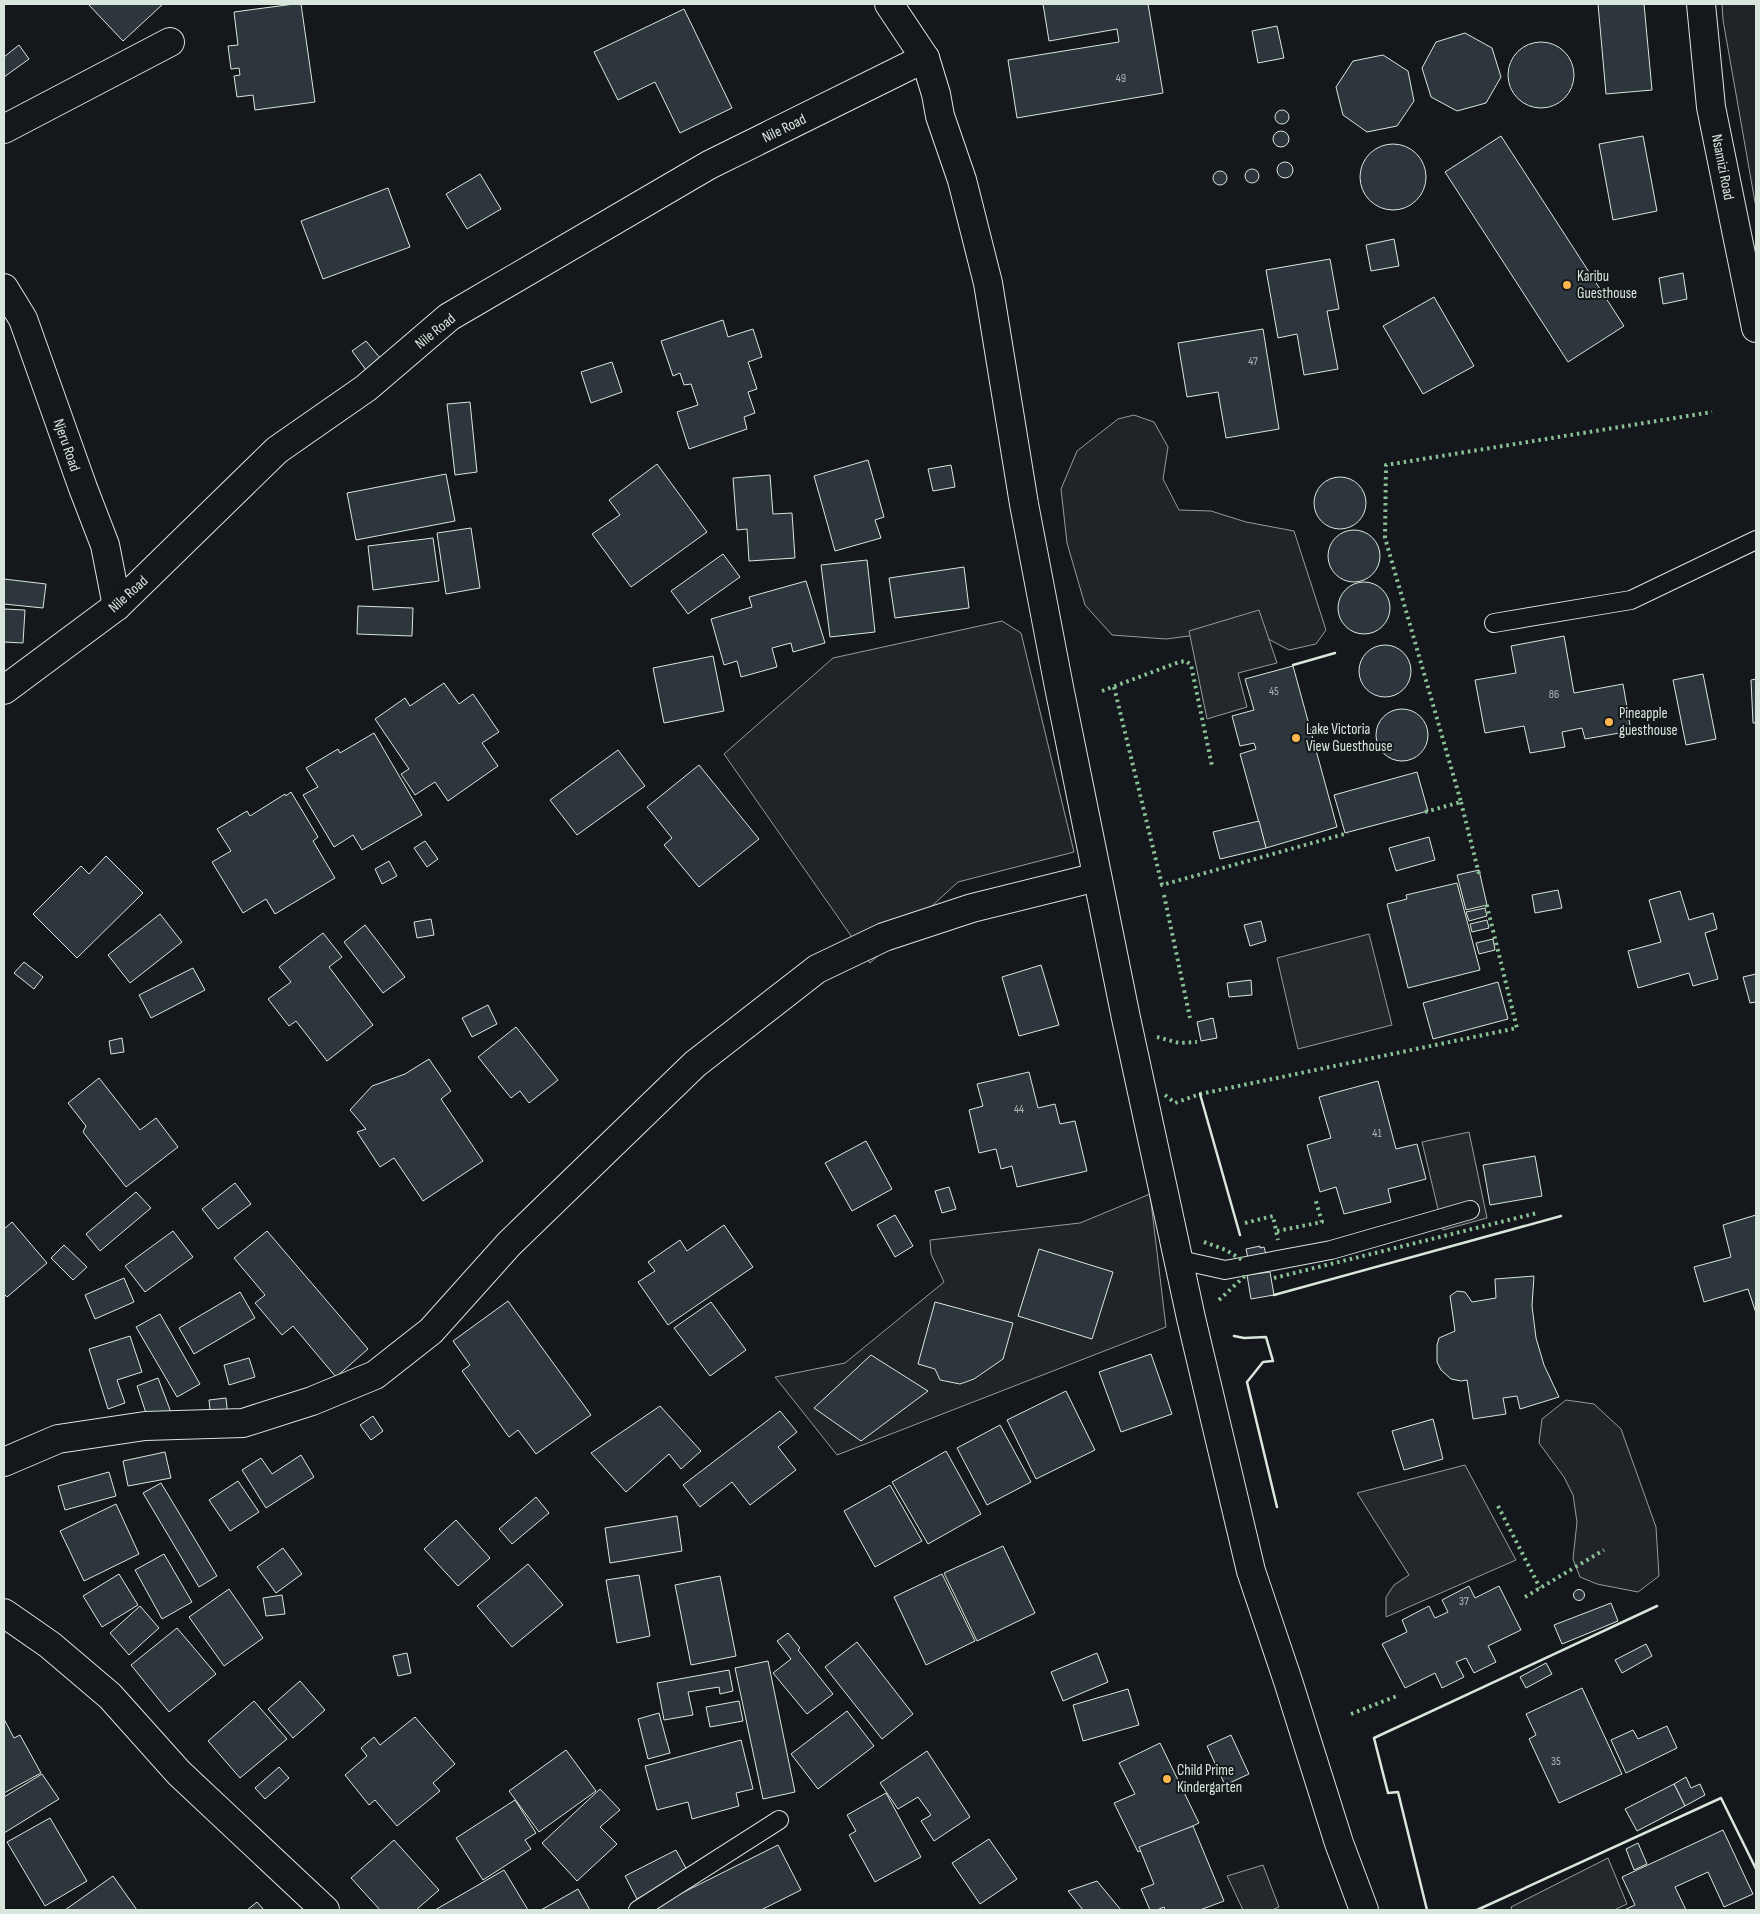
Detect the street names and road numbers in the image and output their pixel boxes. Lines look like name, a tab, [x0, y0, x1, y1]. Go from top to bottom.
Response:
street label: Nile Road	[759, 110, 809, 147]
street label: Nsamizi Road	[1707, 133, 1738, 202]
street label: Nile Road	[411, 309, 459, 353]
street label: Njeru Road	[49, 416, 84, 474]
street label: Nile Road	[105, 572, 152, 617]

